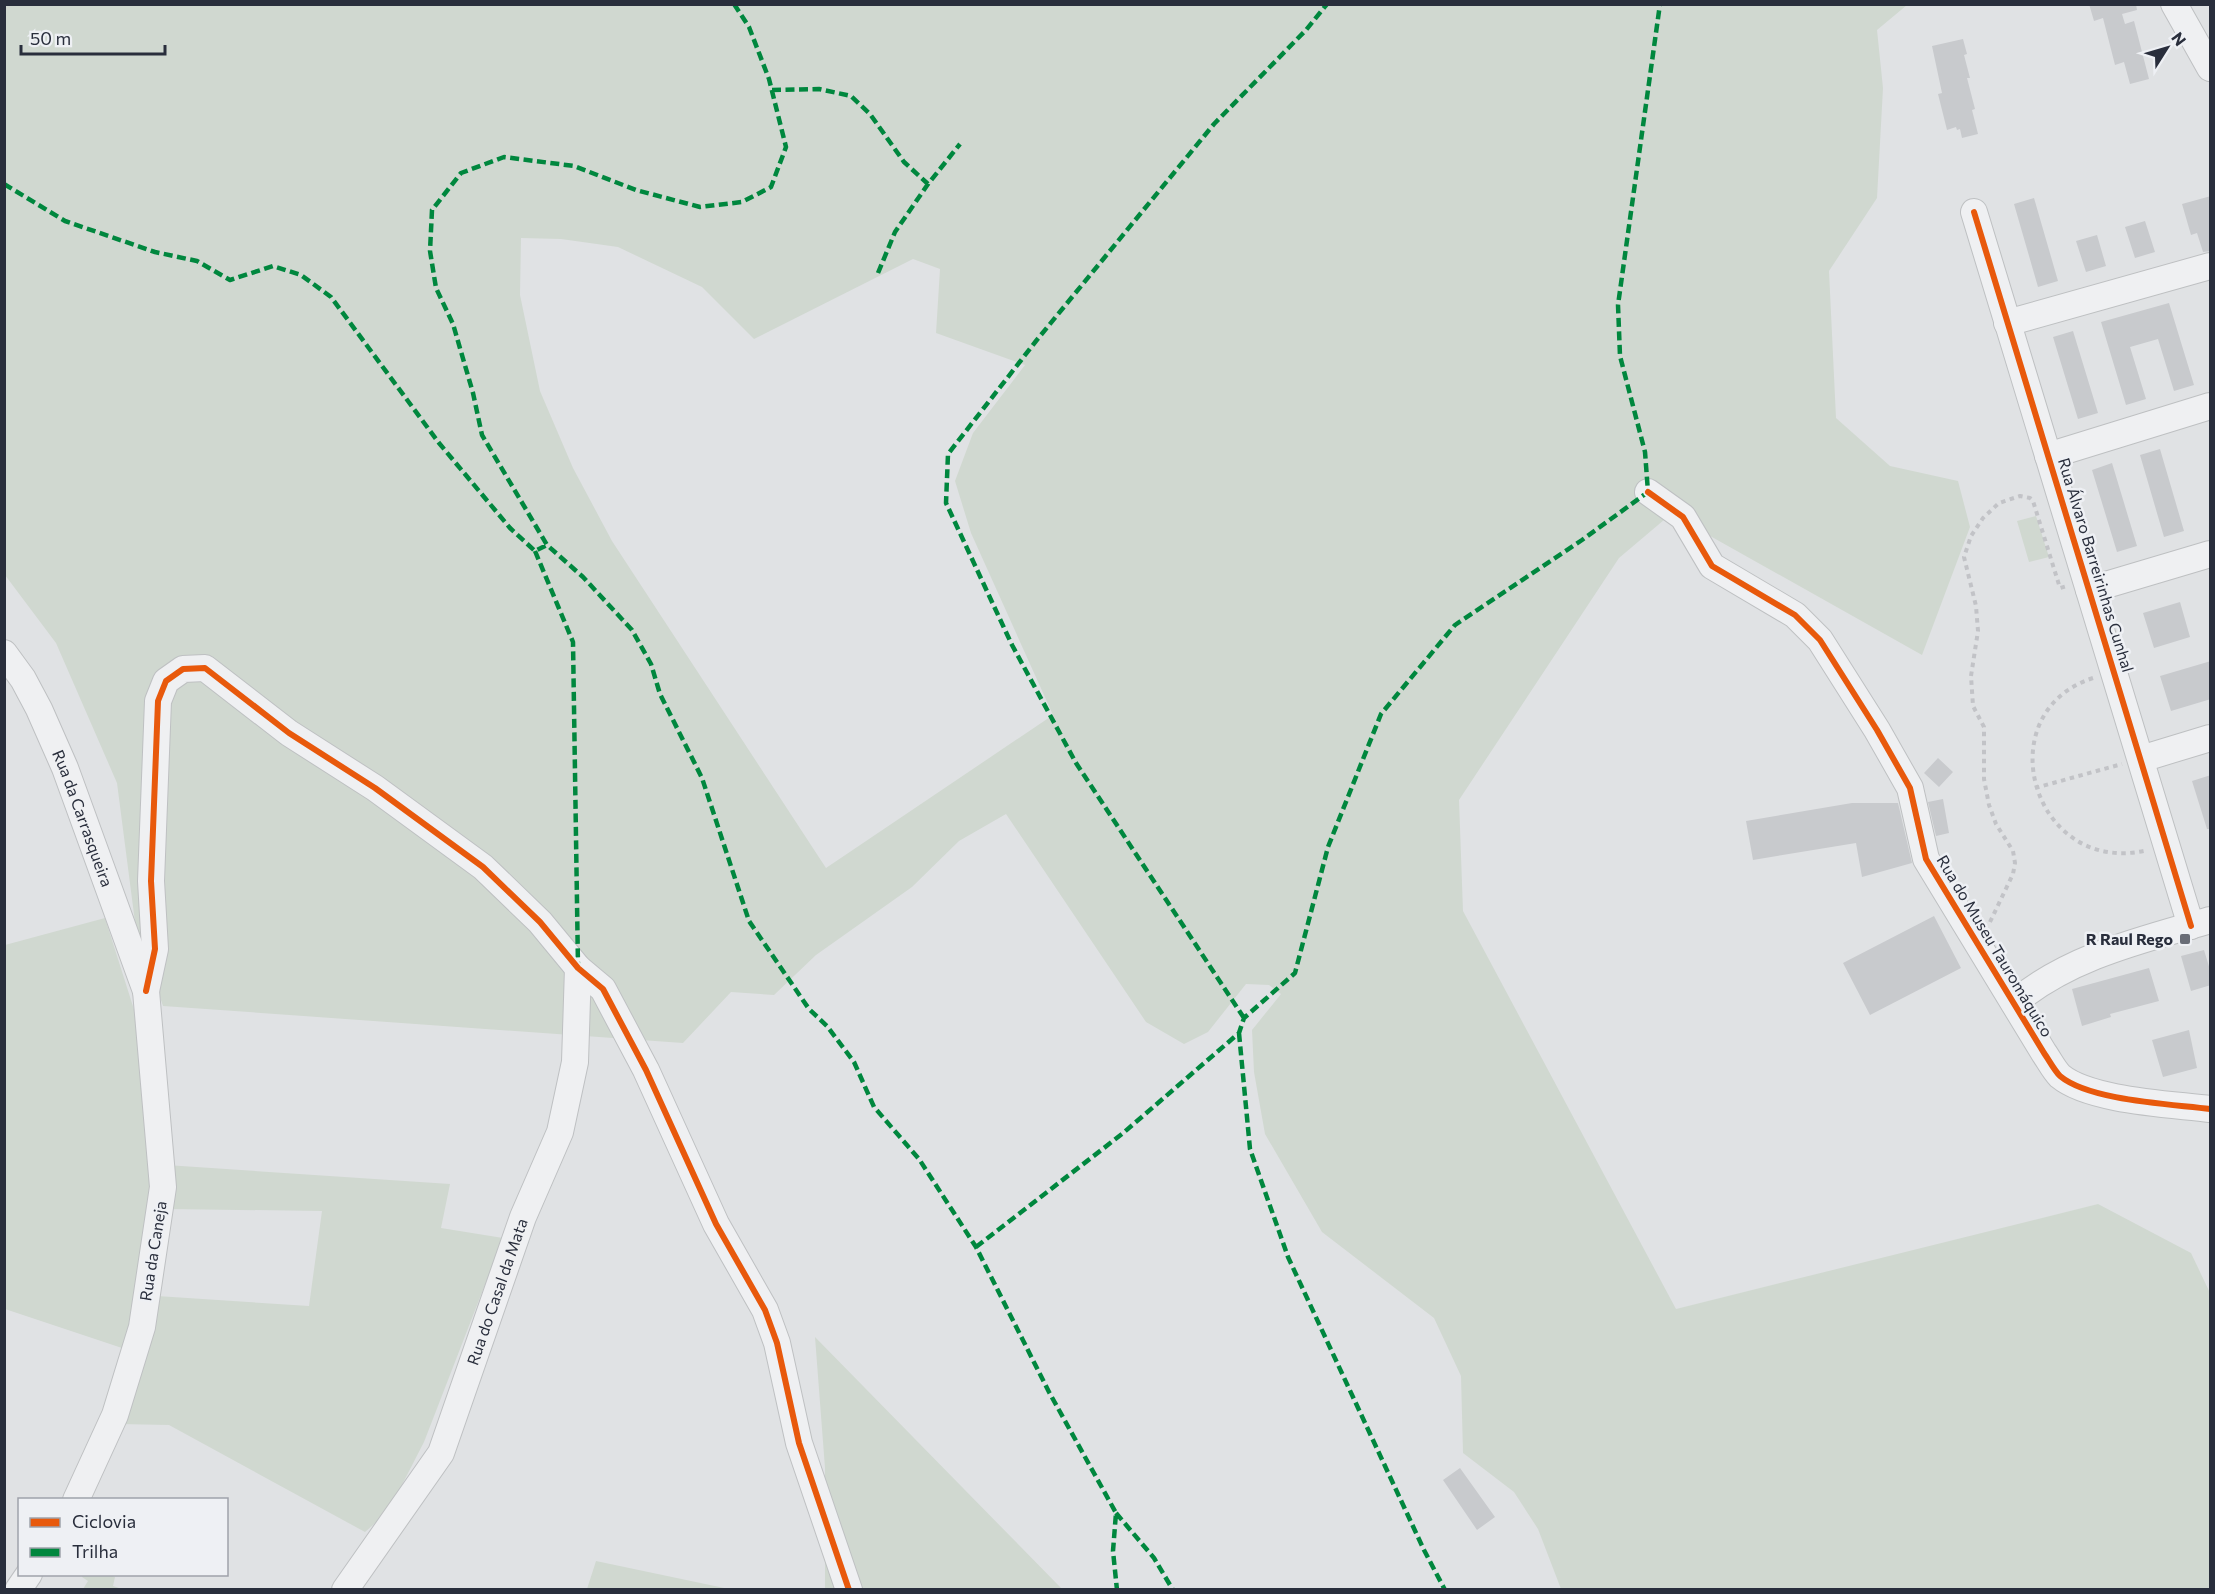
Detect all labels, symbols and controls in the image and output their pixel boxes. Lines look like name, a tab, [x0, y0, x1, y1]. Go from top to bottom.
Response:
scale bar	[21, 18, 165, 56]
north arrow	[2137, 18, 2197, 78]
text: 50 m	[30, 27, 71, 49]
text: N	[2168, 28, 2191, 49]
street label: Rua Álvaro Barreirinhas Cunhal	[2055, 455, 2138, 674]
street label: Rua da Carrasqueira	[49, 746, 117, 889]
street label: Rua do Museu Tauromáquico	[1934, 851, 2057, 1040]
place label: R Raul Rego	[2086, 929, 2173, 948]
marker: R Raul Rego	[2178, 932, 2192, 946]
street label: Rua da Caneja	[135, 1200, 170, 1302]
street label: Rua do Casal da Mata	[462, 1216, 531, 1368]
legend	[18, 1498, 228, 1576]
text: Ciclovia	[72, 1510, 136, 1532]
text: Trilha	[72, 1540, 118, 1562]

